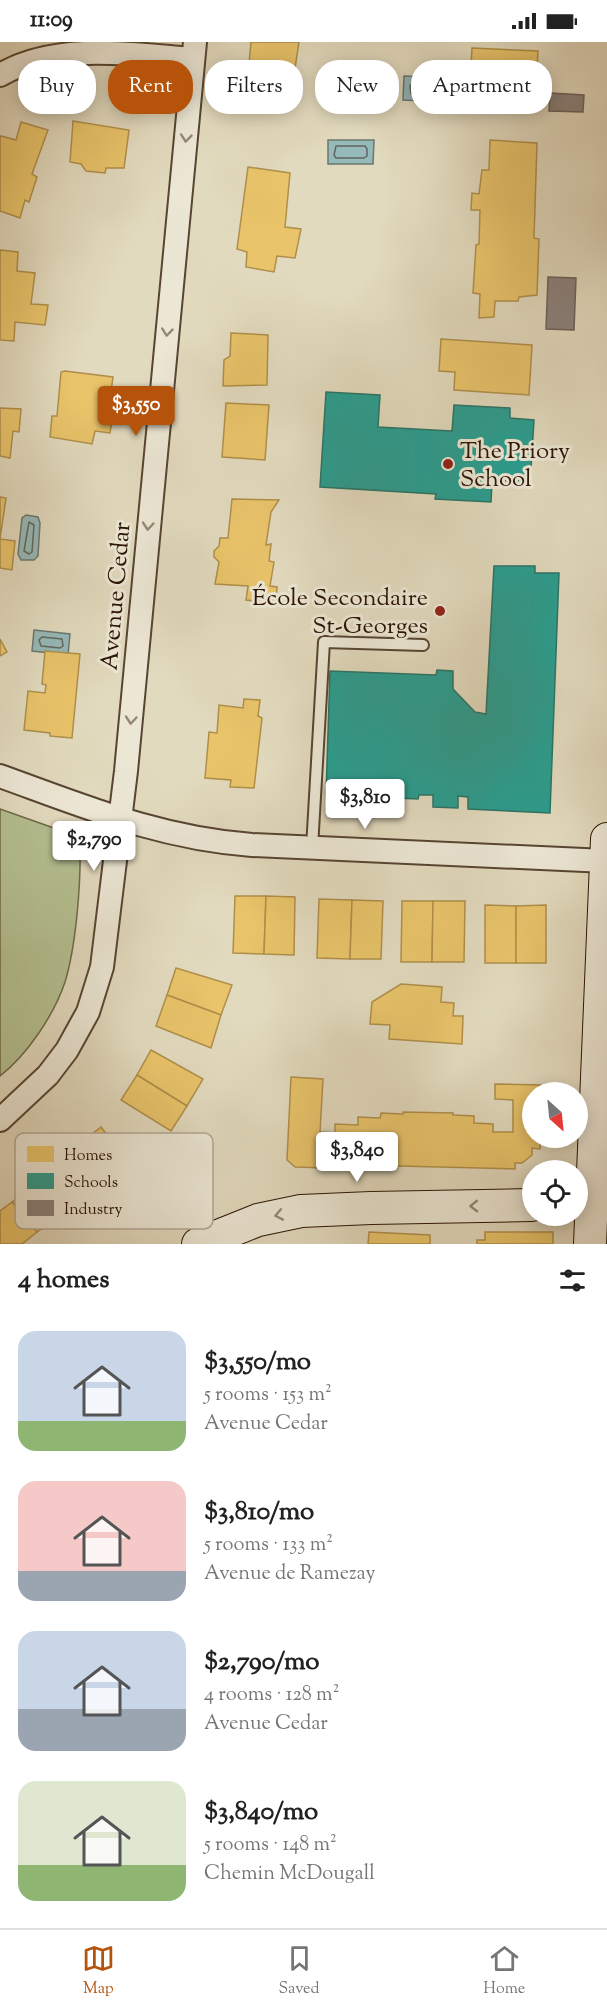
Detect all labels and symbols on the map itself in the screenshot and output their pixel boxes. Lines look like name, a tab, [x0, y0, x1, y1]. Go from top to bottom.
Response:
one-way arrow	[180, 133, 193, 142]
one-way arrow	[161, 327, 174, 336]
pin: $3,550	[87, 386, 185, 437]
place label: The Priory School	[460, 435, 570, 497]
marker: The Priory School	[441, 457, 455, 471]
street label: Avenue Cedar	[94, 521, 140, 672]
one-way arrow	[142, 521, 155, 530]
place label: École Secondaire St-Georges	[252, 582, 428, 644]
marker: École Secondaire St-Georges	[433, 604, 447, 618]
one-way arrow	[125, 716, 138, 725]
pin: $3,810	[316, 779, 414, 830]
pin: $2,790	[45, 821, 143, 872]
north arrow	[522, 1082, 588, 1148]
pin: $3,840	[308, 1132, 406, 1183]
legend	[15, 1133, 213, 1229]
text: Homes	[64, 1145, 112, 1168]
text: Schools	[64, 1172, 118, 1195]
text: Industry	[64, 1199, 122, 1222]
one-way arrow	[470, 1200, 479, 1212]
one-way arrow	[275, 1208, 285, 1221]

